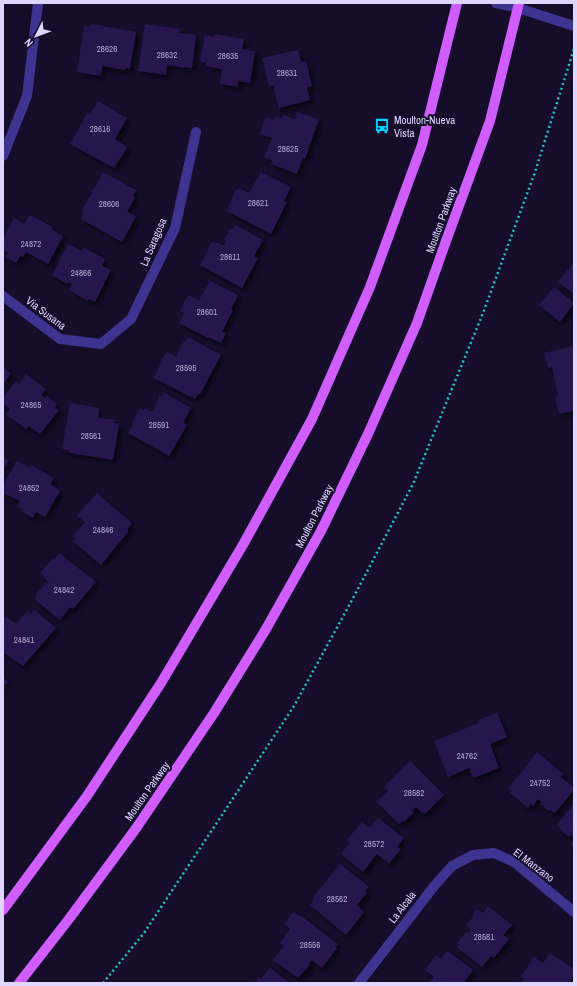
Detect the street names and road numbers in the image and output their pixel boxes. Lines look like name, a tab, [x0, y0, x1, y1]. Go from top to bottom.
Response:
street label: Moulton Parkway	[423, 185, 460, 255]
street label: La Saragosa	[137, 216, 169, 268]
street label: Via Susana	[23, 293, 69, 333]
street label: Moulton Parkway	[292, 482, 336, 550]
street label: Moulton Parkway	[121, 758, 173, 823]
street label: El Manzano	[511, 845, 557, 885]
street label: La Alcala	[385, 888, 419, 926]

